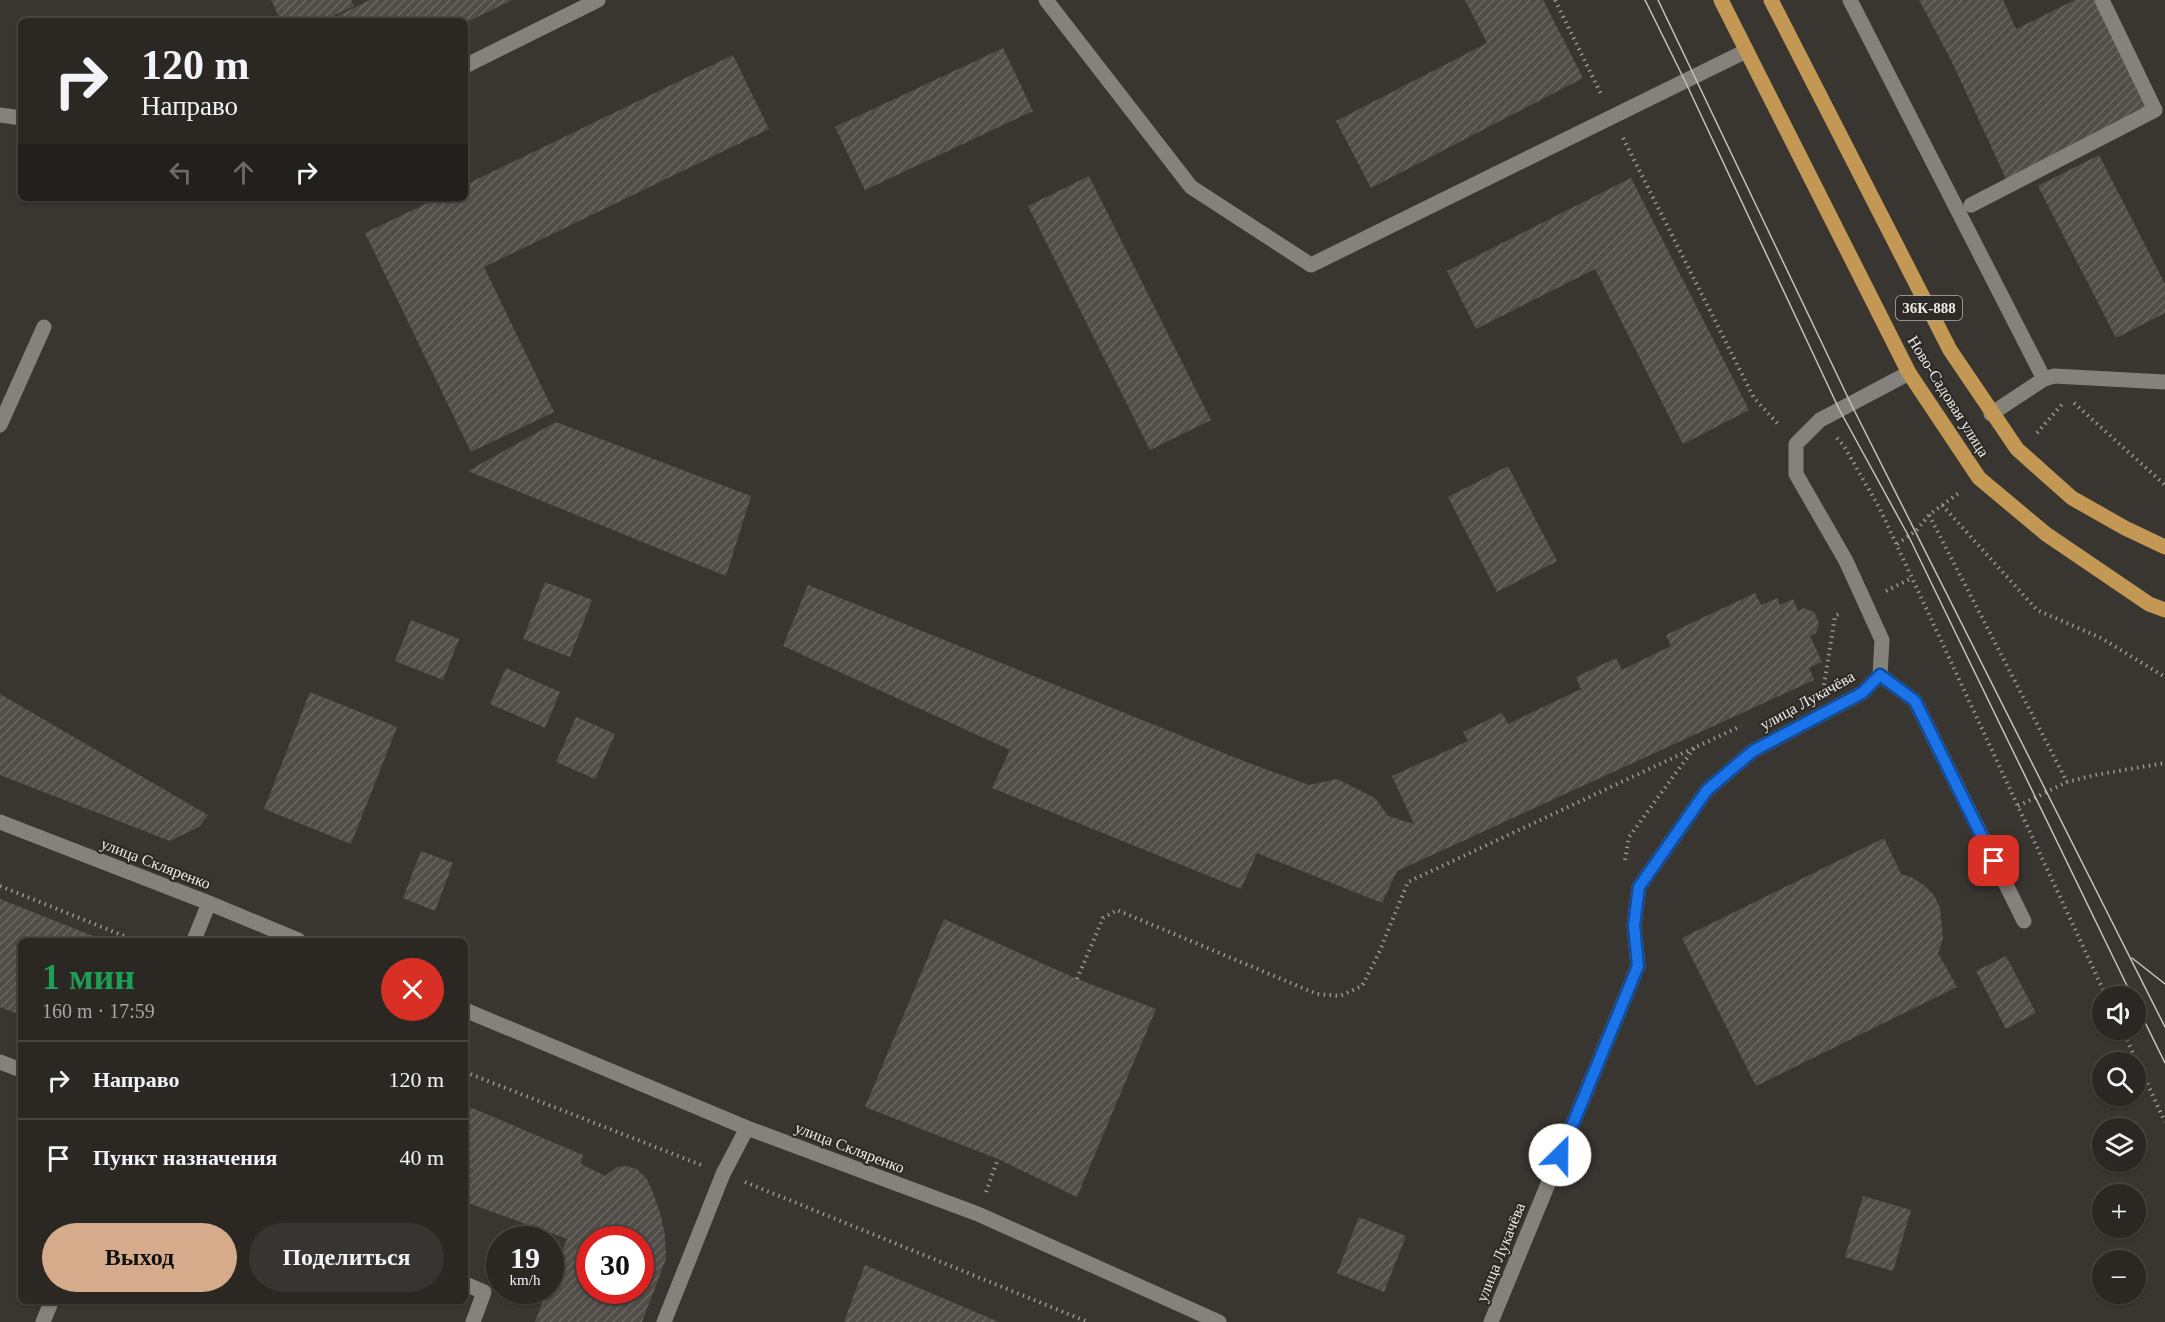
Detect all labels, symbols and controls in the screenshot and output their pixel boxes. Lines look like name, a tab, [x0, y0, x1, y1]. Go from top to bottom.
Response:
icon: right	[42, 42, 120, 120]
text: 120 m	[141, 42, 250, 88]
text: Направо	[141, 91, 238, 121]
icon: left	[164, 156, 197, 189]
icon: ahead	[227, 156, 260, 189]
icon: right	[290, 156, 323, 189]
road number: 36К-888	[1896, 296, 1962, 320]
street label: Ново-Садовая улица	[1904, 333, 1993, 460]
street label: улица Лукачёва	[1757, 667, 1858, 734]
street label: улица Скляренко	[98, 835, 213, 893]
pin	[1968, 835, 2019, 886]
icon: arrive	[1977, 844, 2010, 877]
text: 1 мин	[42, 957, 135, 997]
button: close	[381, 958, 444, 1021]
map controls	[2092, 986, 2146, 1304]
button: sound	[2092, 986, 2146, 1040]
text: 160 m · 17:59	[42, 1000, 155, 1022]
button: search	[2092, 1052, 2146, 1106]
icon: right	[42, 1064, 75, 1097]
text: Направо	[93, 1067, 179, 1092]
text: 120 m	[388, 1067, 444, 1092]
button: layers	[2092, 1118, 2146, 1172]
street label: улица Скляренко	[792, 1119, 907, 1177]
position arrow	[1528, 1123, 1592, 1187]
icon: arrive	[42, 1142, 75, 1175]
text: Пункт назначения	[93, 1145, 278, 1170]
text: 40 m	[399, 1145, 444, 1170]
button: +	[2092, 1184, 2146, 1238]
street label: улица Лукачёва	[1473, 1200, 1529, 1305]
button: Выход	[42, 1223, 237, 1292]
button: Поделиться	[249, 1223, 444, 1292]
speed limit sign: 30	[576, 1226, 654, 1304]
text: 19	[510, 1241, 540, 1274]
button: −	[2092, 1250, 2146, 1304]
text: km/h	[510, 1272, 540, 1288]

